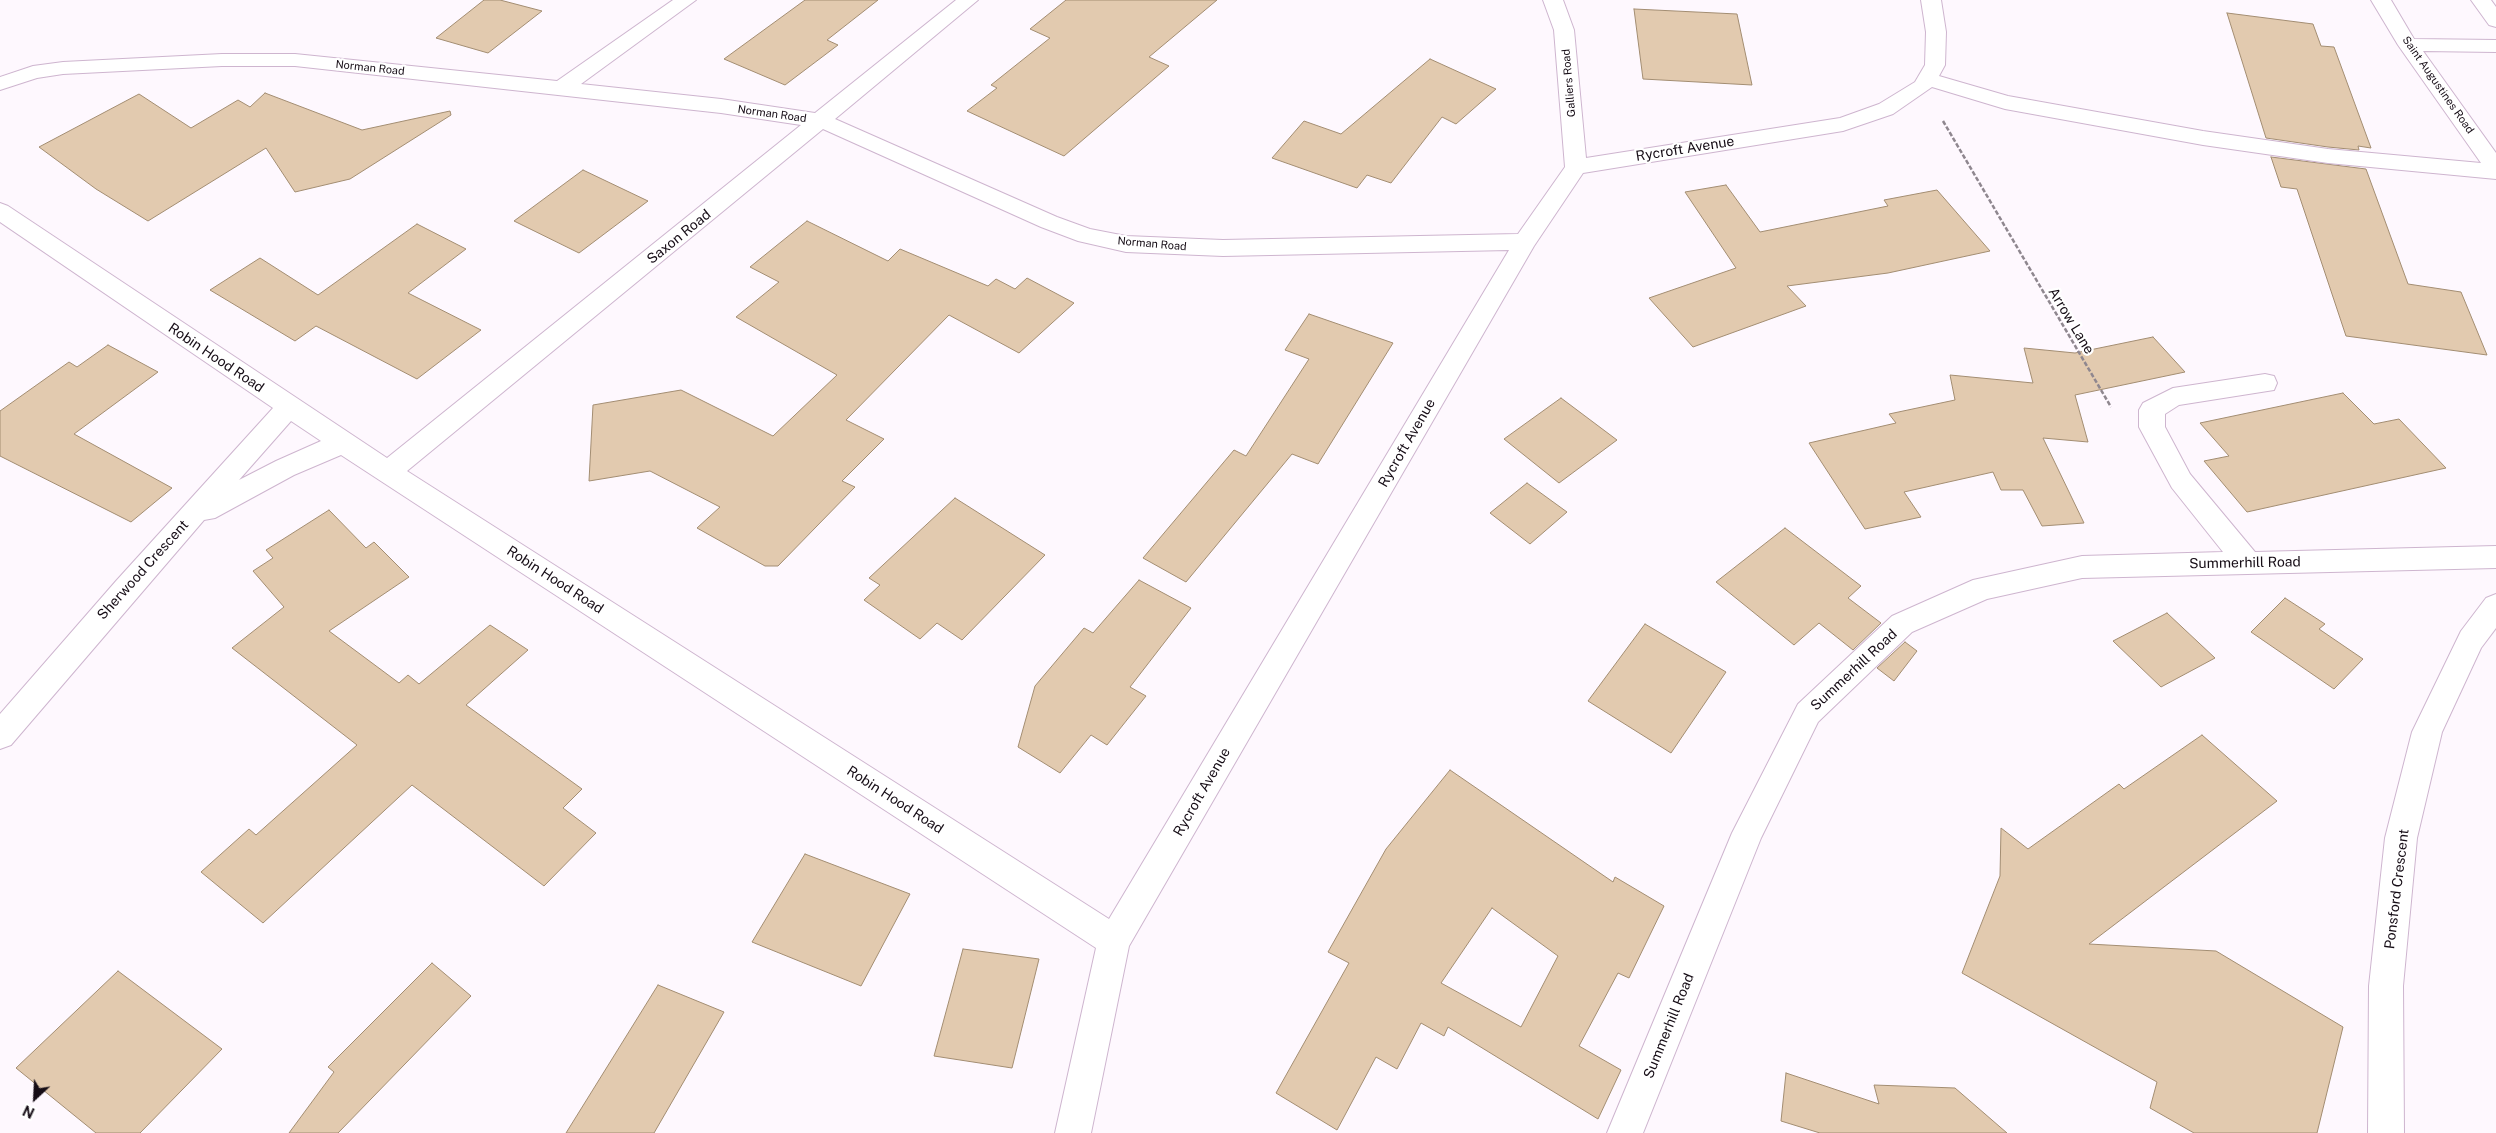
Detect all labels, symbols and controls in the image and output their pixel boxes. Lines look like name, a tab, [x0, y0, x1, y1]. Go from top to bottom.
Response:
street label: Saint Augustines Road	[2399, 34, 2477, 136]
street label: Galliers Road	[1559, 49, 1579, 117]
street label: Norman Road	[335, 58, 405, 78]
street label: Norman Road	[737, 103, 807, 125]
street label: Rycroft Avenue	[1635, 133, 1735, 165]
street label: Saxon Road	[644, 206, 714, 268]
street label: Norman Road	[1117, 234, 1187, 254]
street label: Arrow Lane	[2045, 285, 2097, 357]
street label: Robin Hood Road	[165, 320, 267, 396]
street label: Rycroft Avenue	[1375, 396, 1439, 490]
street label: Sherwood Crescent	[94, 517, 192, 623]
street label: Robin Hood Road	[503, 542, 607, 618]
street label: Summerhill Road	[2189, 554, 2301, 572]
street label: Summerhill Road	[1807, 626, 1901, 714]
street label: Rycroft Avenue	[1170, 745, 1234, 839]
street label: Robin Hood Road	[843, 762, 947, 838]
street label: Ponsford Crescent	[2381, 828, 2413, 950]
street label: Summerhill Road	[1640, 971, 1698, 1081]
north arrow	[10, 1073, 60, 1123]
text: N	[20, 1102, 37, 1121]

